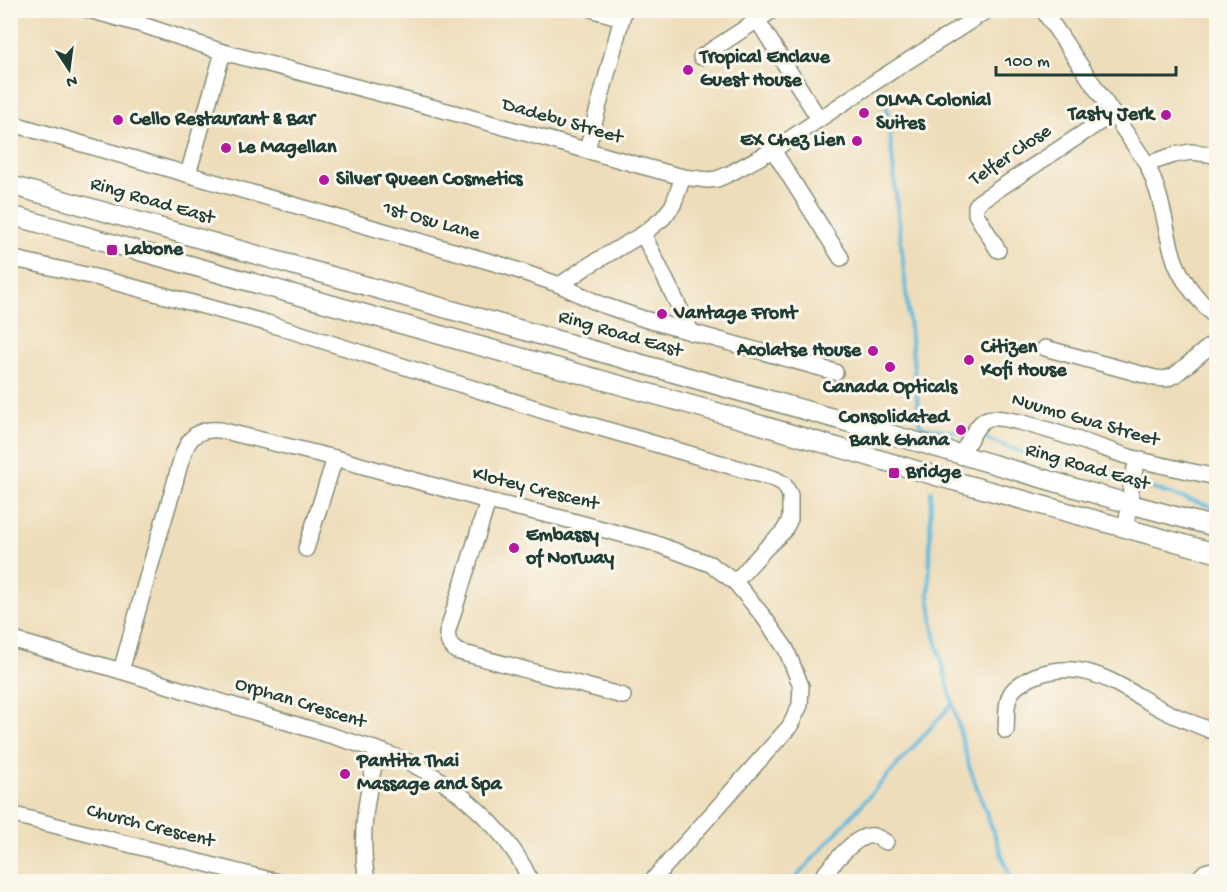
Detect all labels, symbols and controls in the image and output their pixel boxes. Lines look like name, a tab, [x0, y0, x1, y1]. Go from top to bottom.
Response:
north arrow	[39, 39, 99, 99]
scale bar	[996, 39, 1176, 77]
place label: Tropical Enclave Guest House	[698, 47, 830, 93]
text: 100 m	[1004, 52, 1050, 73]
marker: Tropical Enclave Guest House	[681, 63, 695, 77]
text: N	[64, 70, 79, 91]
place label: OLMA Colonial Suites	[876, 90, 992, 136]
street label: Dadebu Street	[497, 93, 627, 151]
place label: Tasty Jerk	[1066, 104, 1156, 127]
marker: OLMA Colonial Suites	[857, 106, 871, 120]
marker: Tasty Jerk	[1159, 108, 1173, 122]
place label: Cello Restaurant & Bar	[129, 109, 317, 132]
marker: Cello Restaurant & Bar	[111, 113, 125, 127]
street label: Telfer Close	[965, 120, 1057, 192]
place label: EX Chez Lien	[740, 130, 845, 153]
marker: EX Chez Lien	[850, 134, 864, 148]
place label: Le Magellan	[238, 137, 337, 160]
marker: Le Magellan	[219, 141, 233, 155]
place label: Silver Queen Cosmetics	[336, 169, 524, 192]
street label: Ring Road East	[87, 173, 218, 231]
marker: Silver Queen Cosmetics	[317, 173, 331, 187]
street label: 1st Osu Lane	[379, 197, 483, 247]
place label: Labone	[124, 239, 184, 262]
marker: Labone	[105, 243, 119, 257]
place label: Vantage Front	[673, 303, 799, 326]
street label: Ring Road East	[555, 306, 686, 364]
marker: Vantage Front	[655, 307, 669, 321]
place label: Citizen Kofi House	[980, 337, 1067, 383]
place label: Acolatse House	[736, 340, 862, 363]
marker: Acolatse House	[866, 344, 880, 358]
marker: Citizen Kofi House	[962, 353, 976, 367]
marker: Canada Opticals	[883, 360, 897, 374]
place label: Canada Opticals	[822, 377, 959, 400]
street label: Nuumo Gua Street	[1009, 389, 1163, 454]
place label: Consolidated Bank Ghana	[838, 407, 951, 453]
marker: Consolidated Bank Ghana	[954, 423, 968, 437]
street label: Ring Road East	[1022, 439, 1153, 497]
place label: Bridge	[905, 462, 962, 485]
street label: Klotey Crescent	[470, 463, 602, 517]
marker: Bridge	[887, 466, 901, 480]
place label: Embassy of Norway	[525, 525, 614, 571]
marker: Embassy of Norway	[507, 541, 521, 555]
street label: Orphan Crescent	[232, 673, 370, 735]
place label: Pantita Thai Massage and Spa	[356, 751, 502, 797]
marker: Pantita Thai Massage and Spa	[338, 767, 352, 781]
street label: Church Crescent	[84, 800, 218, 854]

